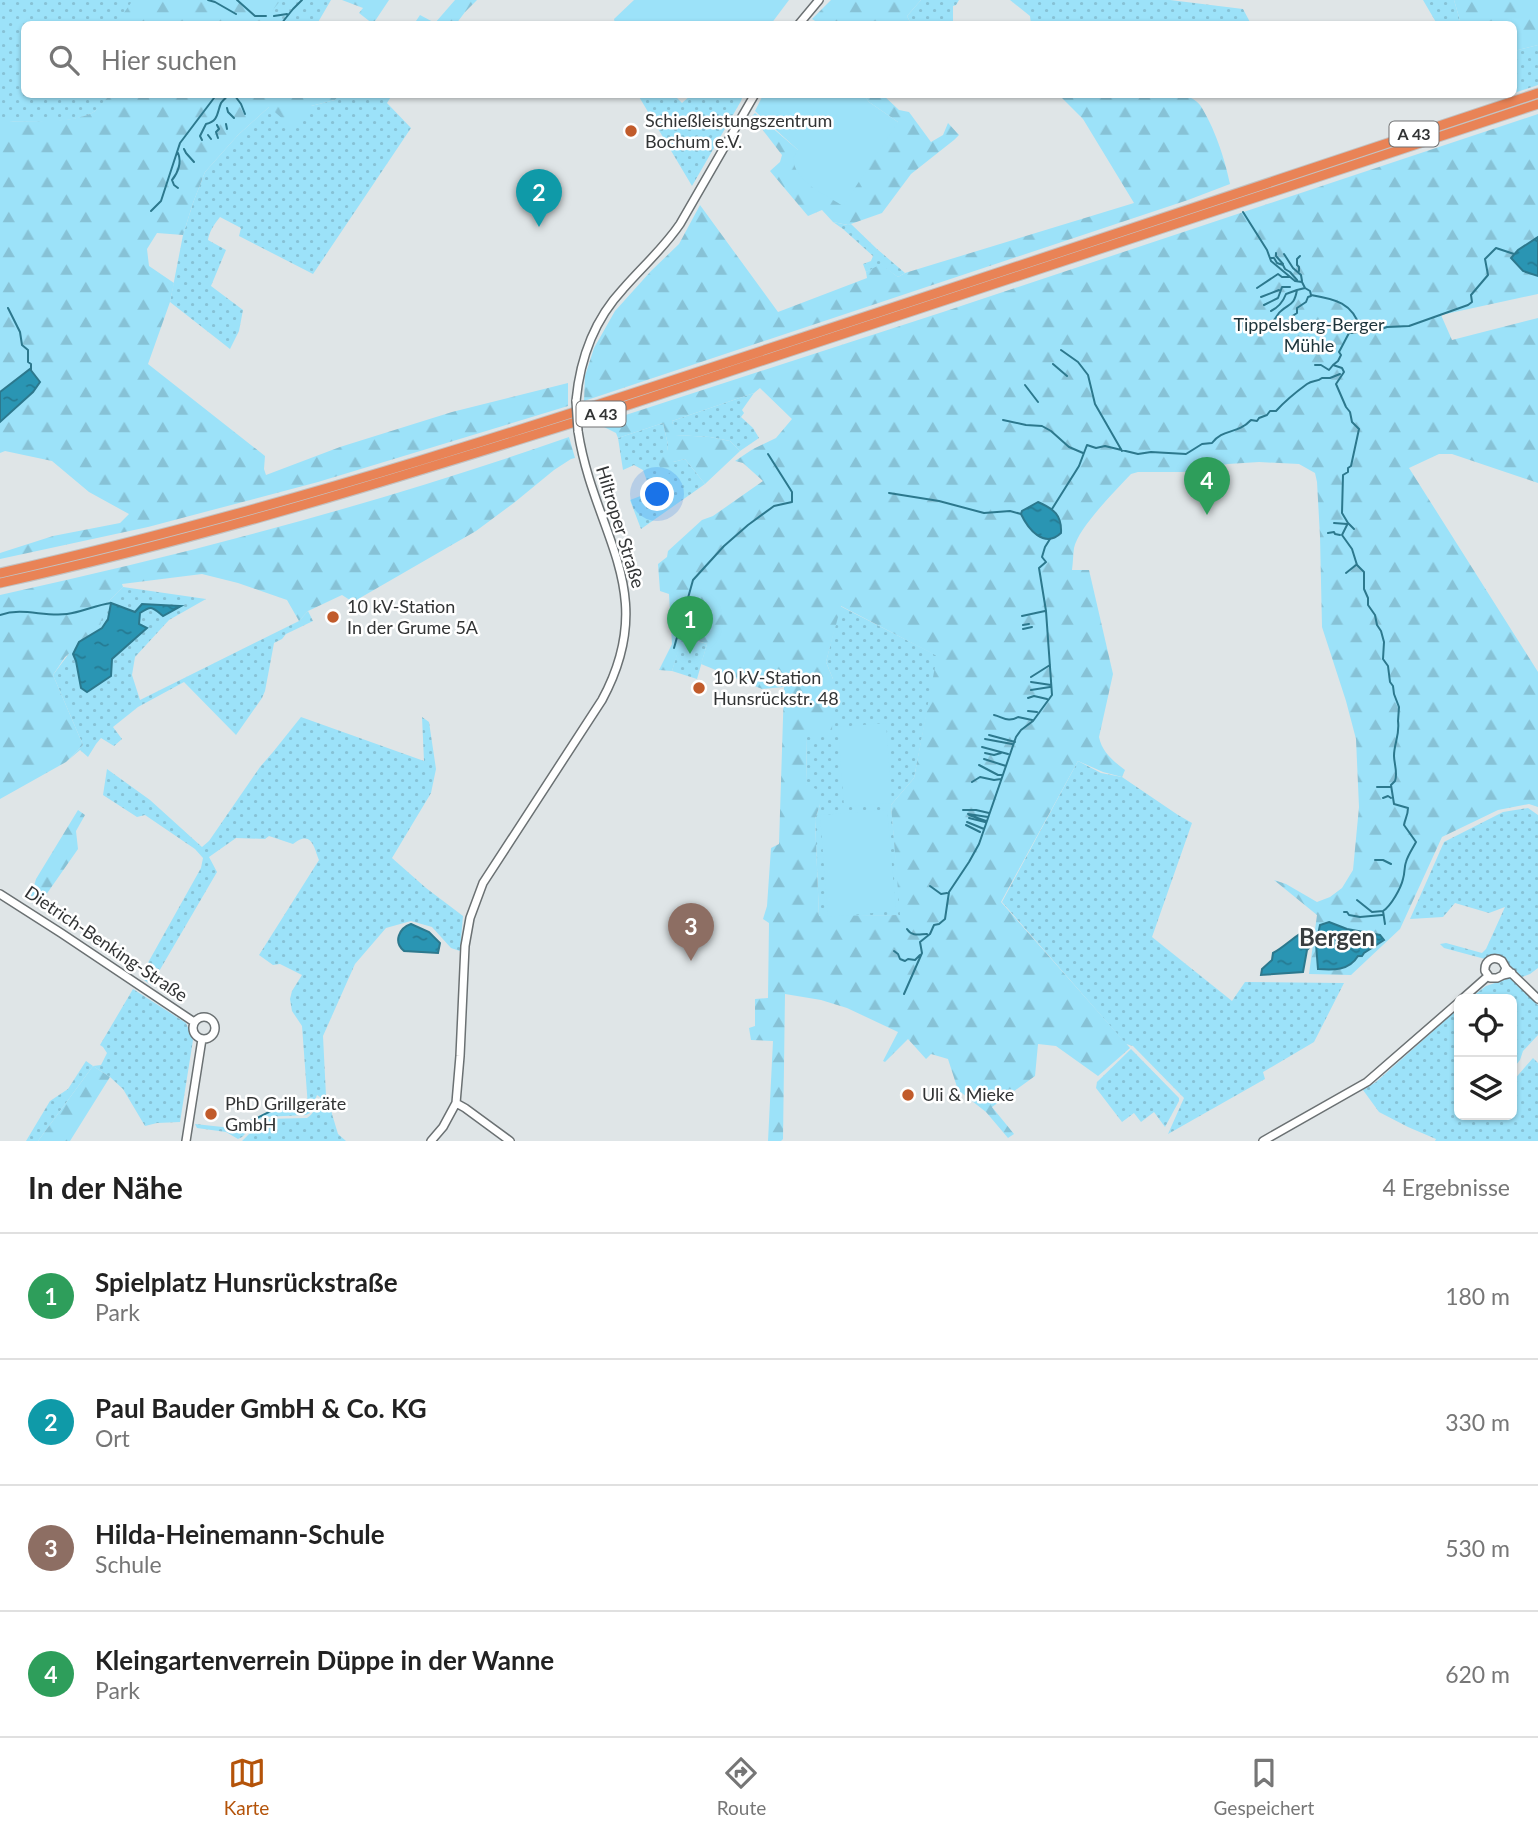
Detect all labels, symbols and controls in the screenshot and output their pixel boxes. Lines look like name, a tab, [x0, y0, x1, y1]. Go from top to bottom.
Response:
search box	[21, 21, 1517, 98]
icon: search	[45, 41, 83, 79]
text: Hier suchen	[101, 44, 237, 76]
place label: Schießleistungszentrum Bochum e.V.	[645, 109, 832, 152]
road number: A 43	[1390, 122, 1438, 146]
marker: Schießleistungszentrum Bochum e.V.	[623, 123, 639, 139]
pin: 2	[516, 169, 562, 227]
park label: Tippelsberg-Berger Mühle	[1233, 313, 1385, 356]
road number: A 43	[576, 402, 626, 426]
pin: 4	[1184, 457, 1230, 515]
street label: Hiltroper Straße	[592, 463, 650, 590]
your location	[640, 477, 674, 511]
place label: 10 kV-Station In der Grume 5A	[347, 595, 479, 638]
pin: 1	[667, 596, 713, 654]
marker: 10 kV-Station In der Grume 5A	[325, 609, 341, 625]
place label: 10 kV-Station Hunsrückstr. 48	[713, 666, 839, 709]
marker: 10 kV-Station Hunsrückstr. 48	[691, 680, 707, 696]
street label: Dietrich-Benking-Straße	[21, 880, 192, 1006]
pin: 3	[668, 903, 714, 961]
district label: Bergen	[1299, 922, 1375, 951]
map controls	[1454, 994, 1517, 1120]
button: locate	[1454, 994, 1517, 1057]
button: layers	[1454, 1057, 1517, 1120]
place label: Uli & Mieke	[922, 1083, 1014, 1105]
marker: Uli & Mieke	[900, 1087, 916, 1103]
place label: PhD Grillgeräte GmbH	[225, 1092, 346, 1135]
marker: PhD Grillgeräte GmbH	[203, 1106, 219, 1122]
text: In der Nähe	[28, 1169, 183, 1205]
text: 4 Ergebnisse	[1382, 1173, 1510, 1201]
text: Spielplatz Hunsrückstraße	[95, 1266, 398, 1298]
text: 1	[44, 1282, 58, 1310]
text: 180 m	[1445, 1282, 1510, 1310]
text: Park	[95, 1298, 140, 1326]
text: Paul Bauder GmbH & Co. KG	[95, 1392, 427, 1424]
text: 2	[44, 1408, 58, 1436]
text: 330 m	[1445, 1408, 1510, 1436]
text: Ort	[95, 1424, 130, 1452]
text: Hilda-Heinemann-Schule	[95, 1518, 385, 1550]
text: 3	[44, 1534, 58, 1562]
text: 530 m	[1445, 1534, 1510, 1562]
text: Schule	[95, 1550, 162, 1578]
text: Kleingartenverrein Düppe in der Wanne	[95, 1644, 554, 1676]
text: 4	[44, 1660, 58, 1688]
text: 620 m	[1445, 1660, 1510, 1688]
text: Park	[95, 1676, 140, 1704]
tab: Karte	[224, 1754, 269, 1819]
tab: Route	[717, 1754, 766, 1819]
tab: Gespeichert	[1214, 1754, 1314, 1819]

